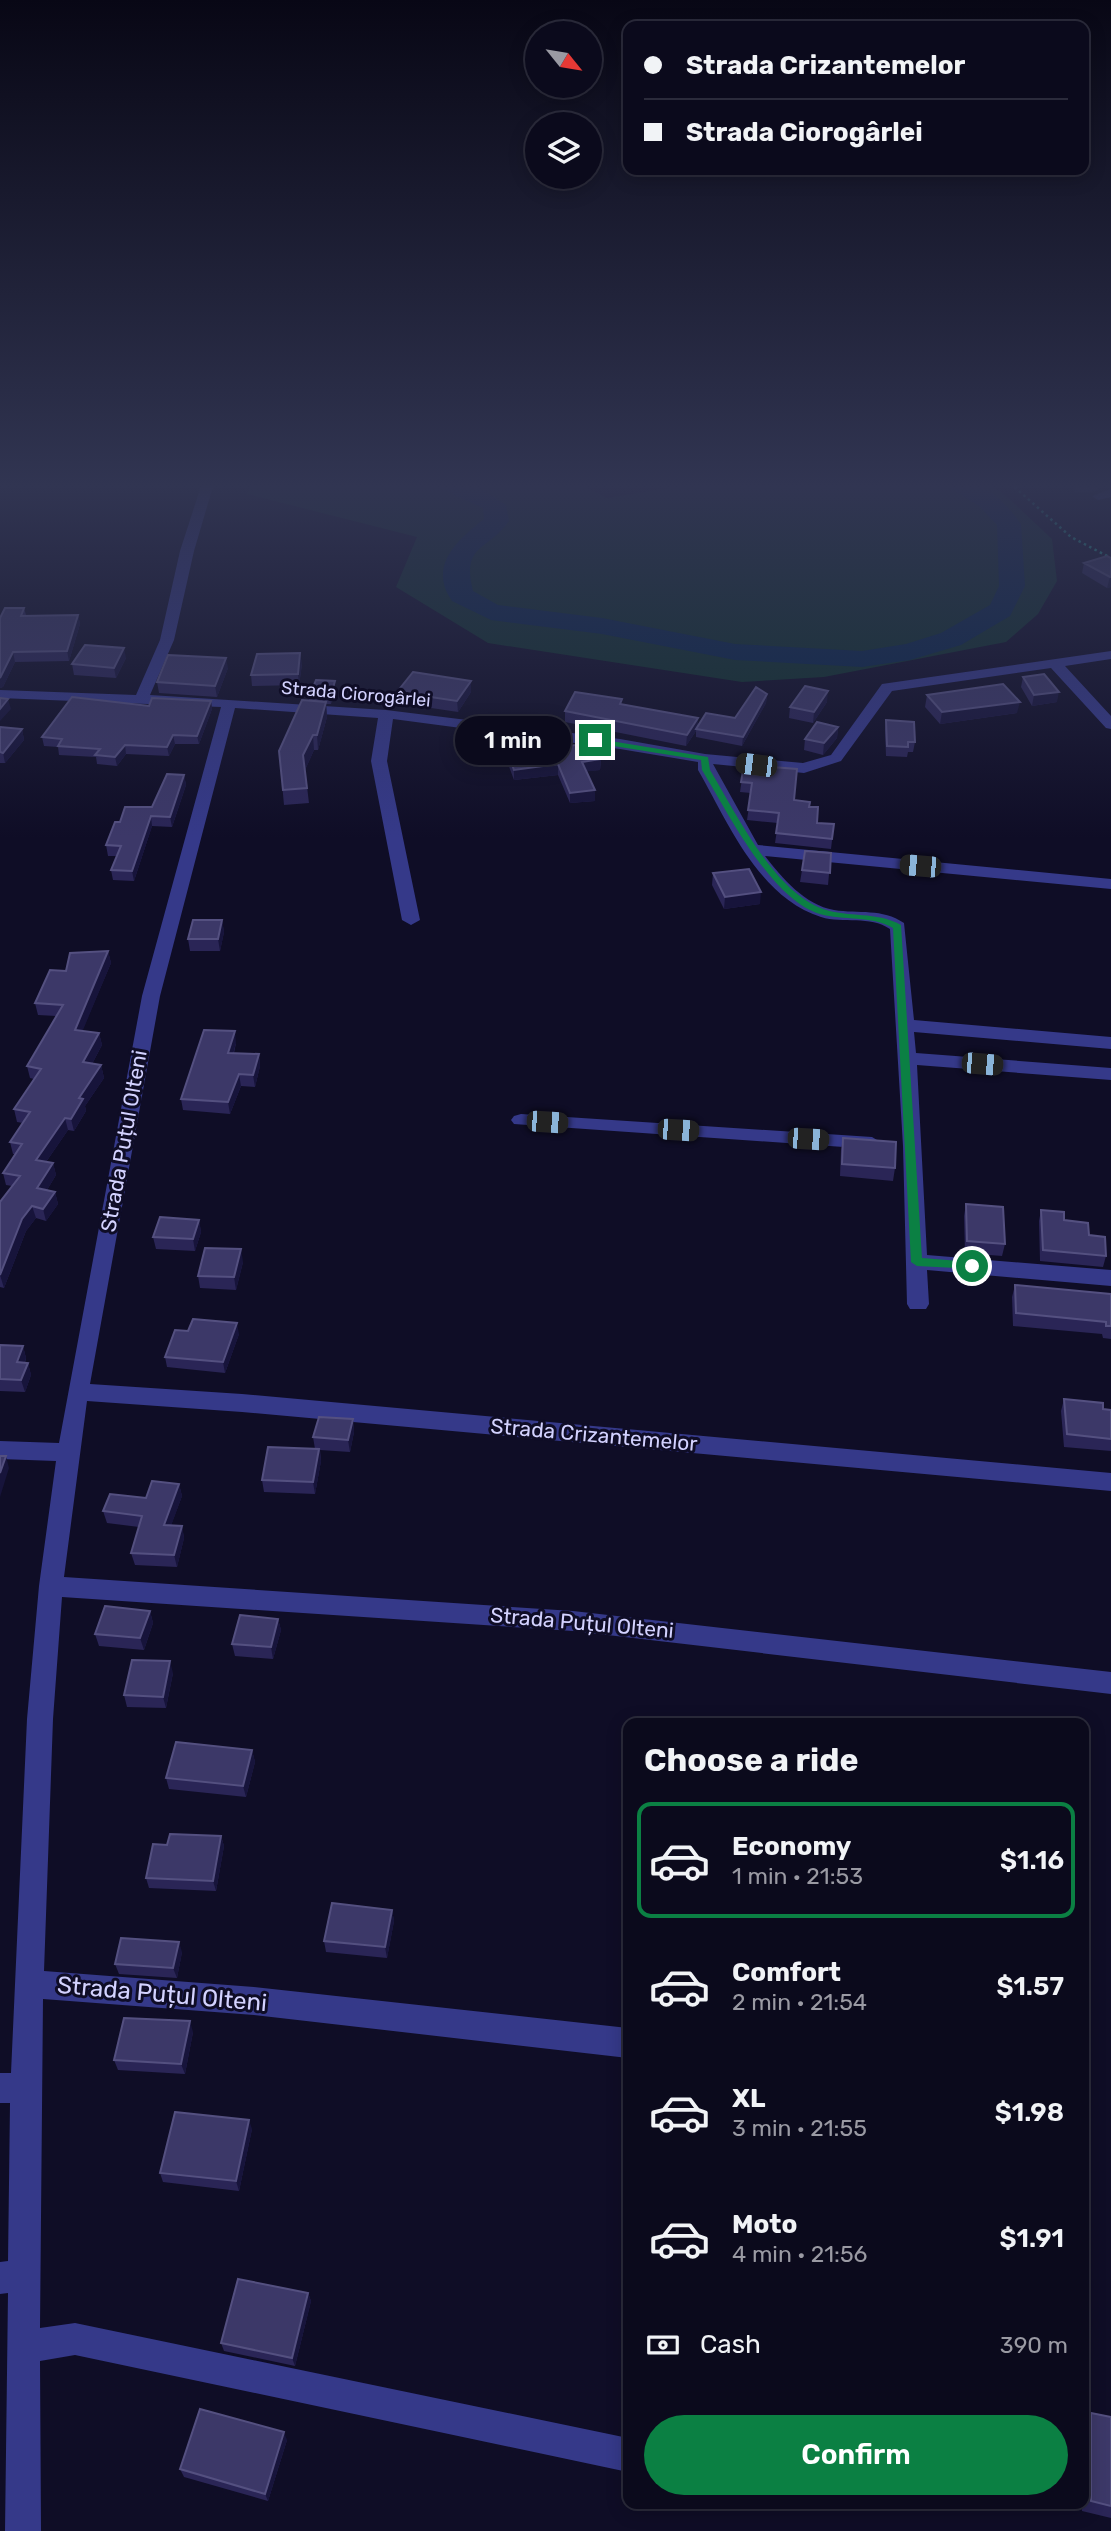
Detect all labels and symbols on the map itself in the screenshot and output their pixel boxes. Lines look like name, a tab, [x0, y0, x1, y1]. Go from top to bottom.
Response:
north arrow	[525, 21, 602, 98]
street label: Strada Ciorogârlei	[280, 677, 432, 711]
callout: 1 min	[455, 716, 570, 764]
route end	[579, 724, 611, 756]
car	[734, 752, 779, 778]
car	[899, 854, 942, 878]
street label: Strada Puțul Olteni	[95, 1048, 152, 1234]
car	[961, 1052, 1004, 1076]
car	[526, 1110, 569, 1134]
car	[657, 1118, 700, 1142]
car	[787, 1127, 830, 1151]
route start	[956, 1250, 988, 1282]
street label: Strada Crizantemelor	[490, 1413, 698, 1456]
street label: Strada Puțul Olteni	[489, 1602, 675, 1643]
street label: Strada Puțul Olteni	[56, 1971, 268, 2017]

